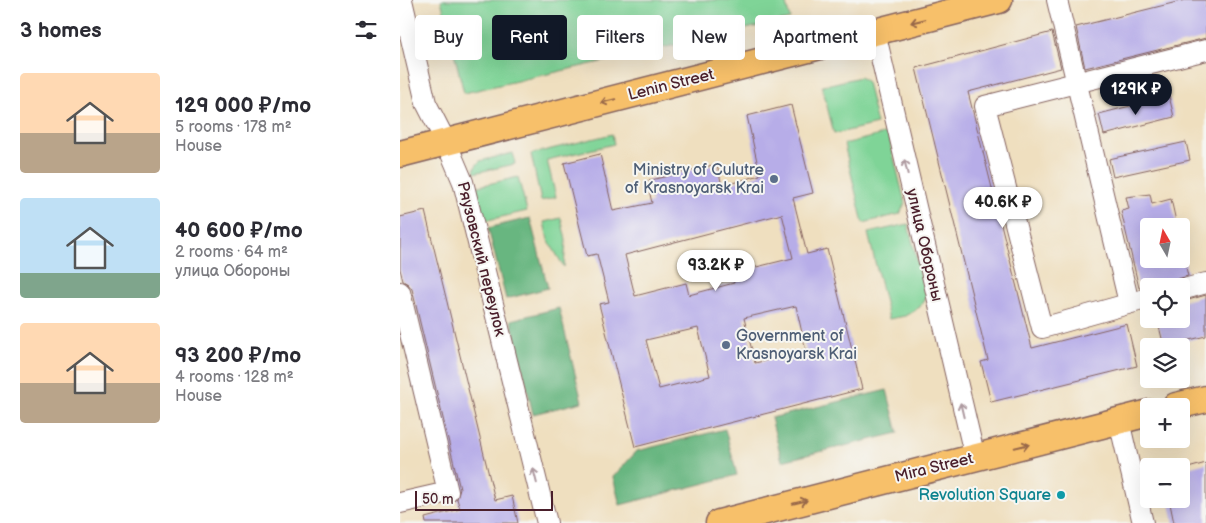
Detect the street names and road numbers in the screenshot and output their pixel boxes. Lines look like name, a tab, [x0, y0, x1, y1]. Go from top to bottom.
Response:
street label: Lenin Street	[626, 65, 716, 105]
street label: Ряузовский переулок	[453, 180, 510, 339]
street label: улица Обороны	[902, 187, 946, 303]
street label: Mira Street	[893, 449, 975, 487]

